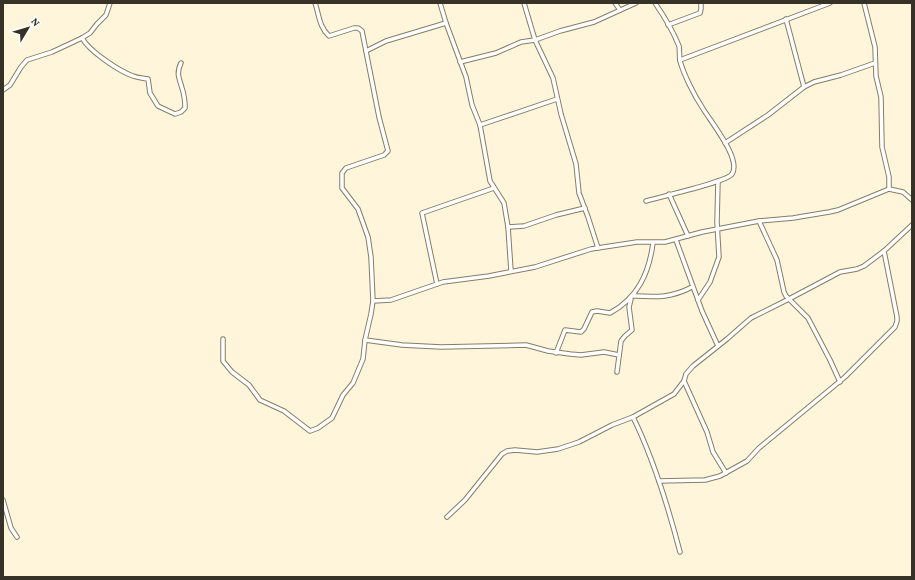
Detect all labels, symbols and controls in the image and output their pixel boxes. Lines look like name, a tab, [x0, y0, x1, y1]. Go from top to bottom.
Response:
north arrow	[8, 8, 48, 48]
text: N	[29, 15, 43, 29]

